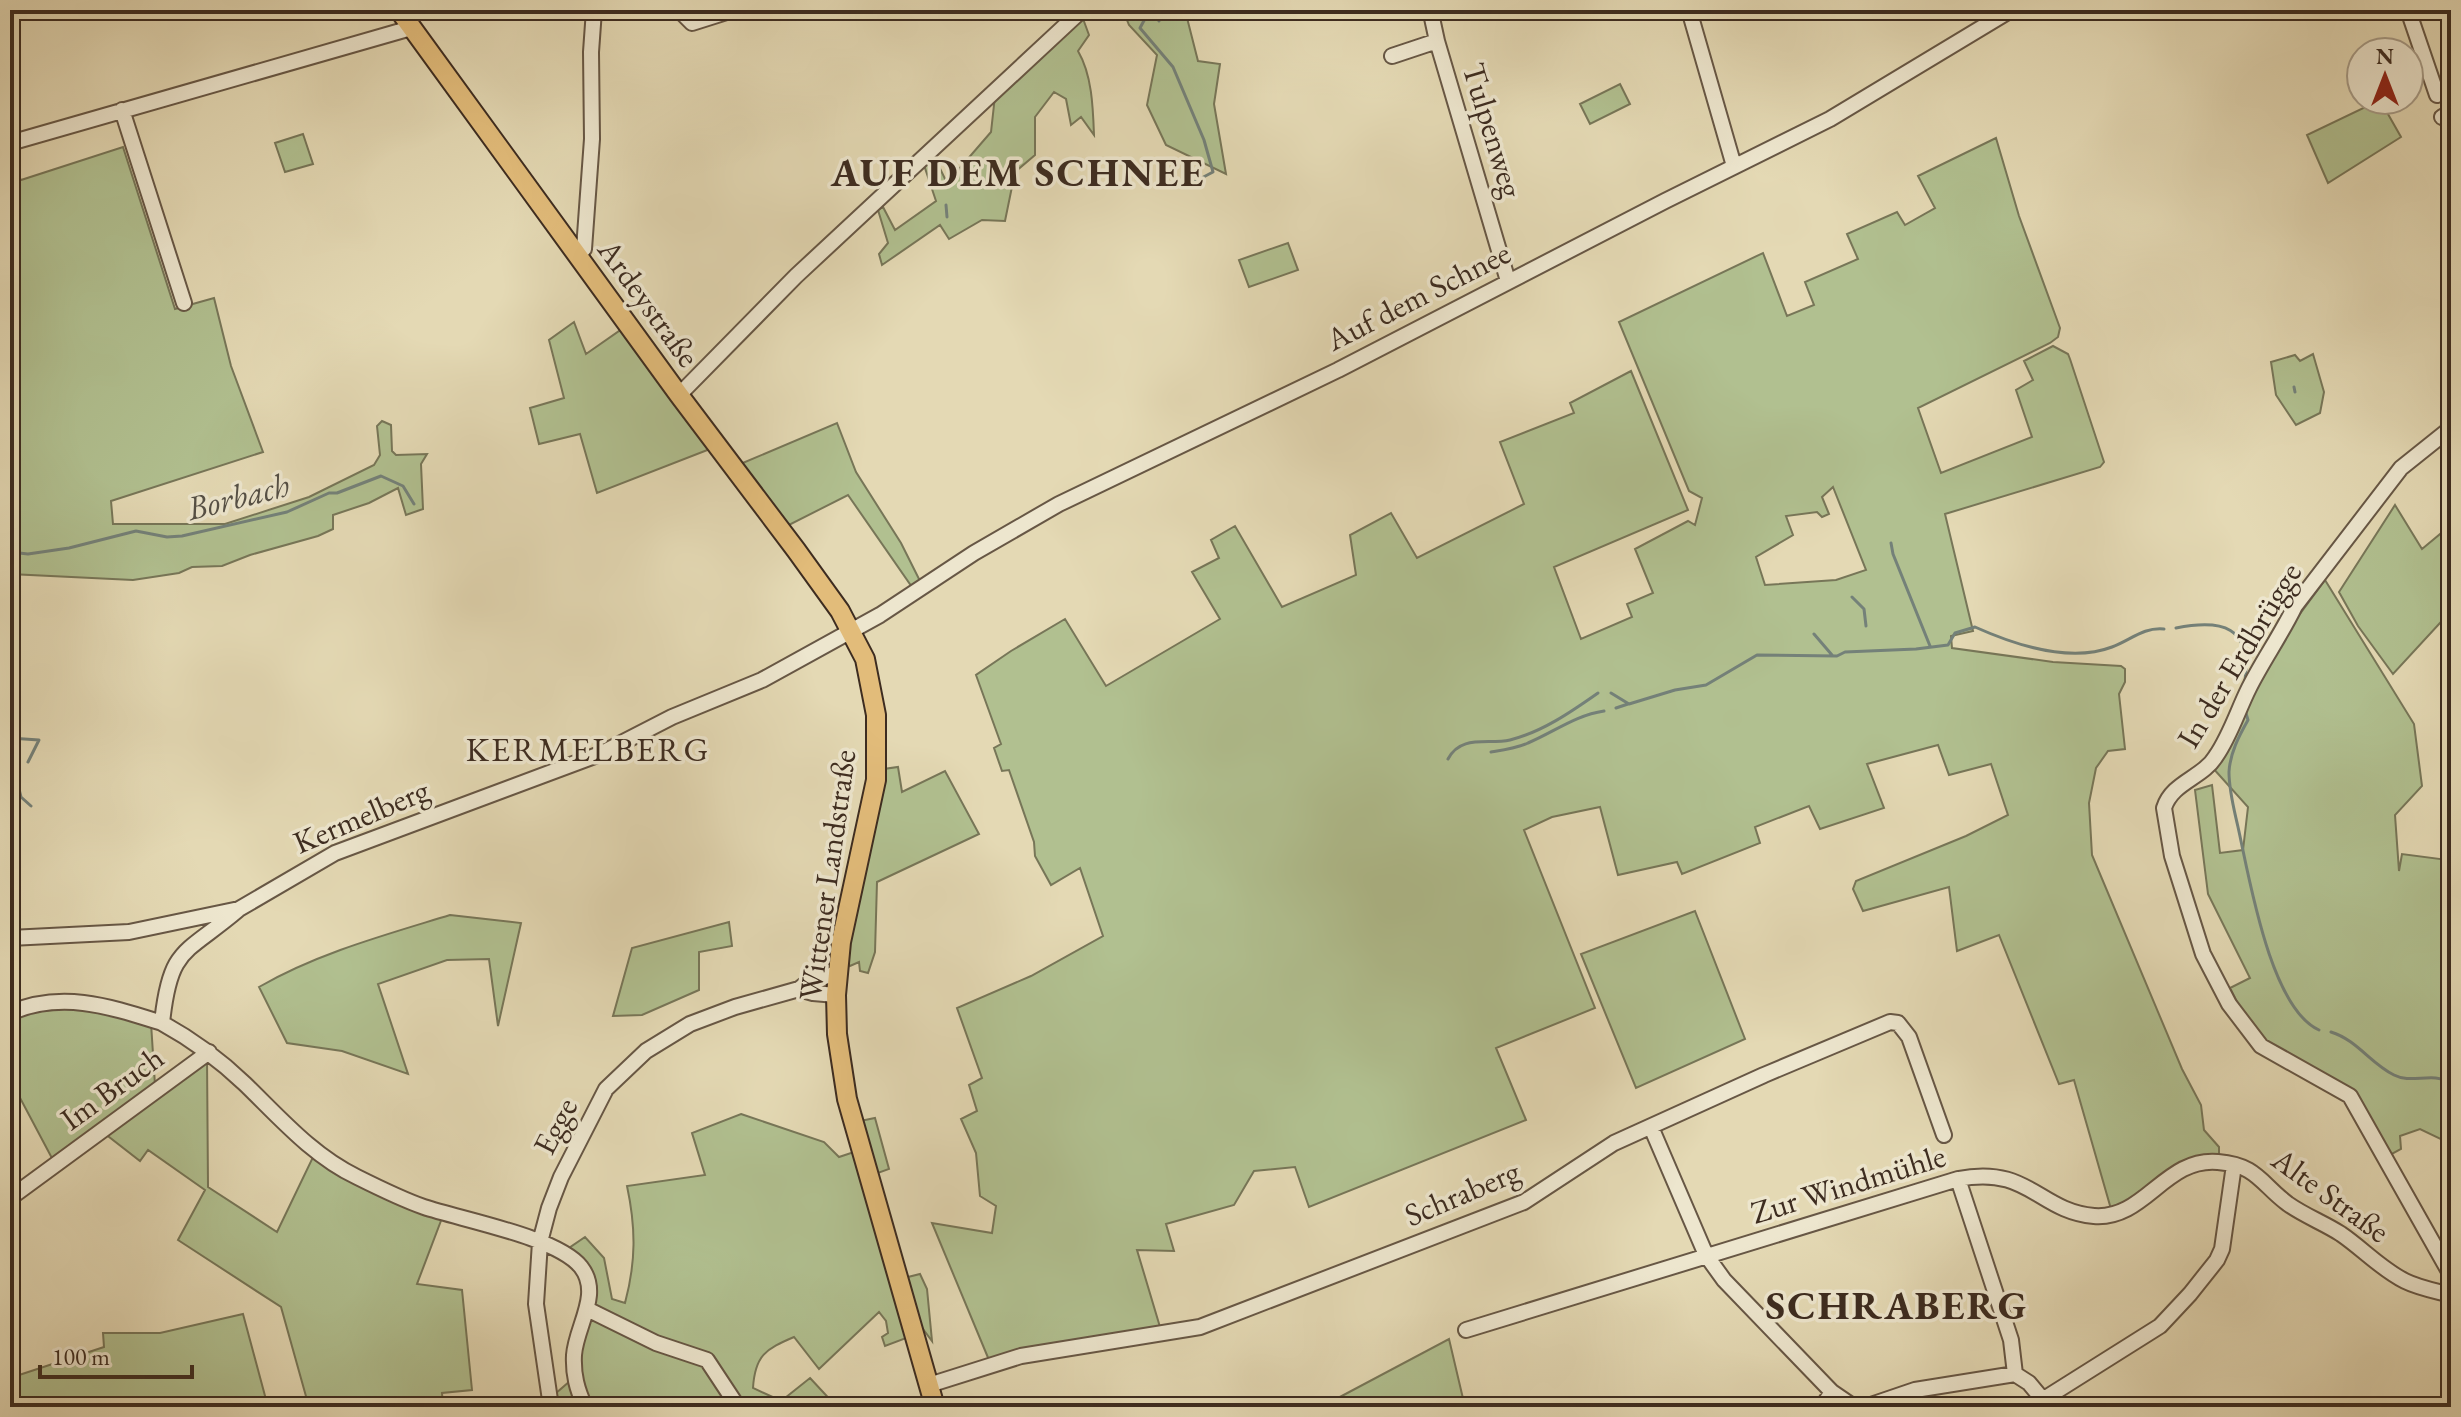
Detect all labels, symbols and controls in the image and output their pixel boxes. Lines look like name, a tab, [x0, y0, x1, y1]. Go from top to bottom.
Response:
north arrow	[2345, 36, 2425, 116]
text: N	[2376, 42, 2394, 71]
street label: Tulpenweg	[1453, 58, 1534, 203]
district label: AUF DEM SCHNEE	[830, 146, 1205, 198]
street label: Ardeystraße	[588, 230, 709, 375]
street label: Auf dem Schnee	[1318, 232, 1517, 361]
water label: Borbach	[181, 462, 294, 530]
street label: In der Erdbrügge	[2167, 555, 2311, 755]
district label: KERMELBERG	[466, 727, 710, 771]
street label: Wittener Landstraße	[789, 747, 865, 1003]
street label: Kermelberg	[287, 768, 436, 863]
street label: Im Bruch	[52, 1036, 172, 1140]
street label: Egge	[523, 1090, 587, 1162]
street label: Zur Windmühle	[1746, 1134, 1950, 1234]
street label: Alte Straße	[2263, 1138, 2398, 1252]
street label: Schraberg	[1398, 1150, 1527, 1236]
district label: SCHRABERG	[1765, 1279, 2029, 1331]
scale bar	[40, 1329, 192, 1379]
text: 100 m	[52, 1341, 110, 1372]

